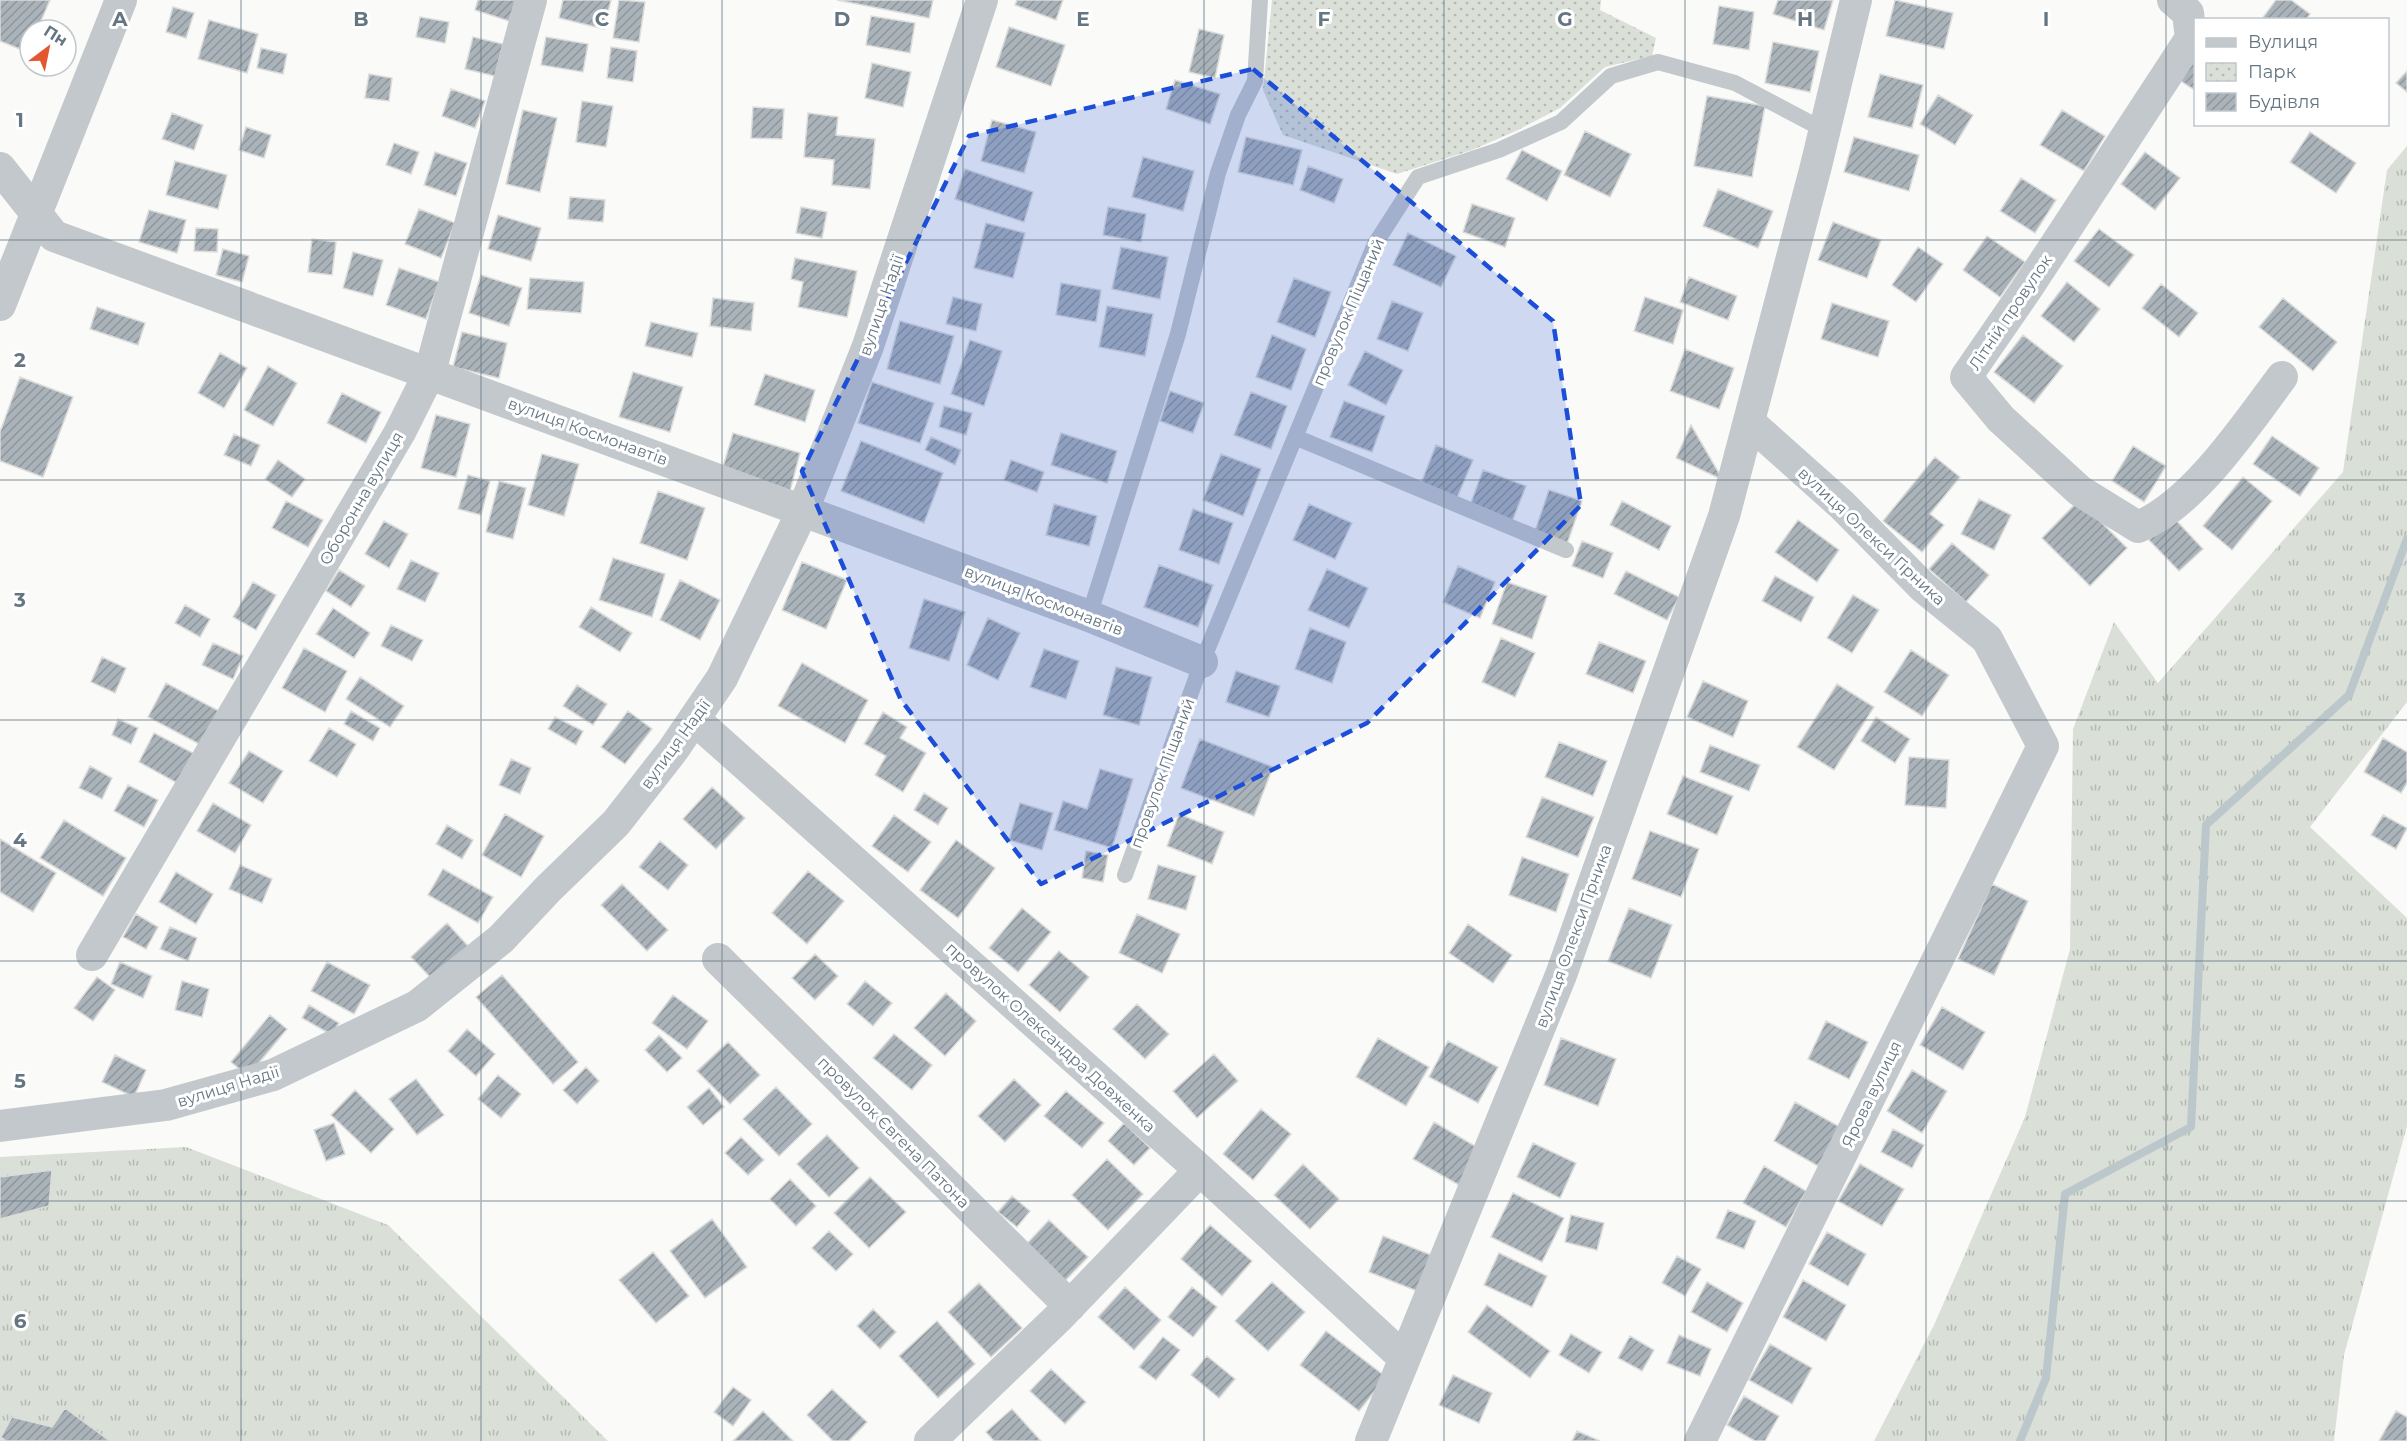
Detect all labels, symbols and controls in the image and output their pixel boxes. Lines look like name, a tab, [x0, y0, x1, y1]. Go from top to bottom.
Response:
text: A	[111, 7, 128, 31]
text: B	[353, 7, 369, 31]
text: C	[595, 7, 610, 31]
text: D	[834, 7, 850, 31]
text: E	[1076, 7, 1090, 31]
text: F	[1318, 7, 1331, 31]
text: G	[1557, 7, 1573, 31]
text: H	[1797, 7, 1813, 31]
text: I	[2043, 7, 2049, 31]
north arrow	[18, 18, 78, 78]
legend	[2194, 18, 2389, 126]
text: Пн	[40, 21, 71, 50]
text: Вулиця	[2248, 31, 2318, 53]
text: Парк	[2248, 61, 2297, 83]
text: Будівля	[2248, 91, 2320, 113]
text: 1	[16, 108, 24, 132]
street label: провулок Піщаний	[1309, 236, 1388, 389]
street label: Літній провулок	[1965, 251, 2056, 373]
street label: вулиця Надії	[855, 252, 908, 358]
text: 2	[14, 348, 26, 372]
street label: вулиця Космонавтів	[505, 394, 670, 469]
street label: Оборонна вулиця	[316, 428, 407, 568]
street label: вулиця Олекси Гірника	[1794, 463, 1949, 609]
street label: вулиця Космонавтів	[962, 561, 1126, 640]
text: 3	[13, 588, 26, 612]
street label: провулок Піщаний	[1126, 695, 1199, 851]
street label: вулиця Надії	[637, 696, 714, 793]
text: 4	[13, 828, 27, 852]
street label: вулиця Олекси Гірника	[1531, 842, 1616, 1030]
street label: провулок Олександра Довженка	[942, 938, 1159, 1136]
street label: Ярова вулиця	[1837, 1038, 1905, 1151]
street label: провулок Євгена Патона	[814, 1053, 973, 1212]
street label: вулиця Надії	[175, 1062, 282, 1111]
text: 5	[14, 1069, 26, 1093]
text: 6	[14, 1309, 27, 1333]

